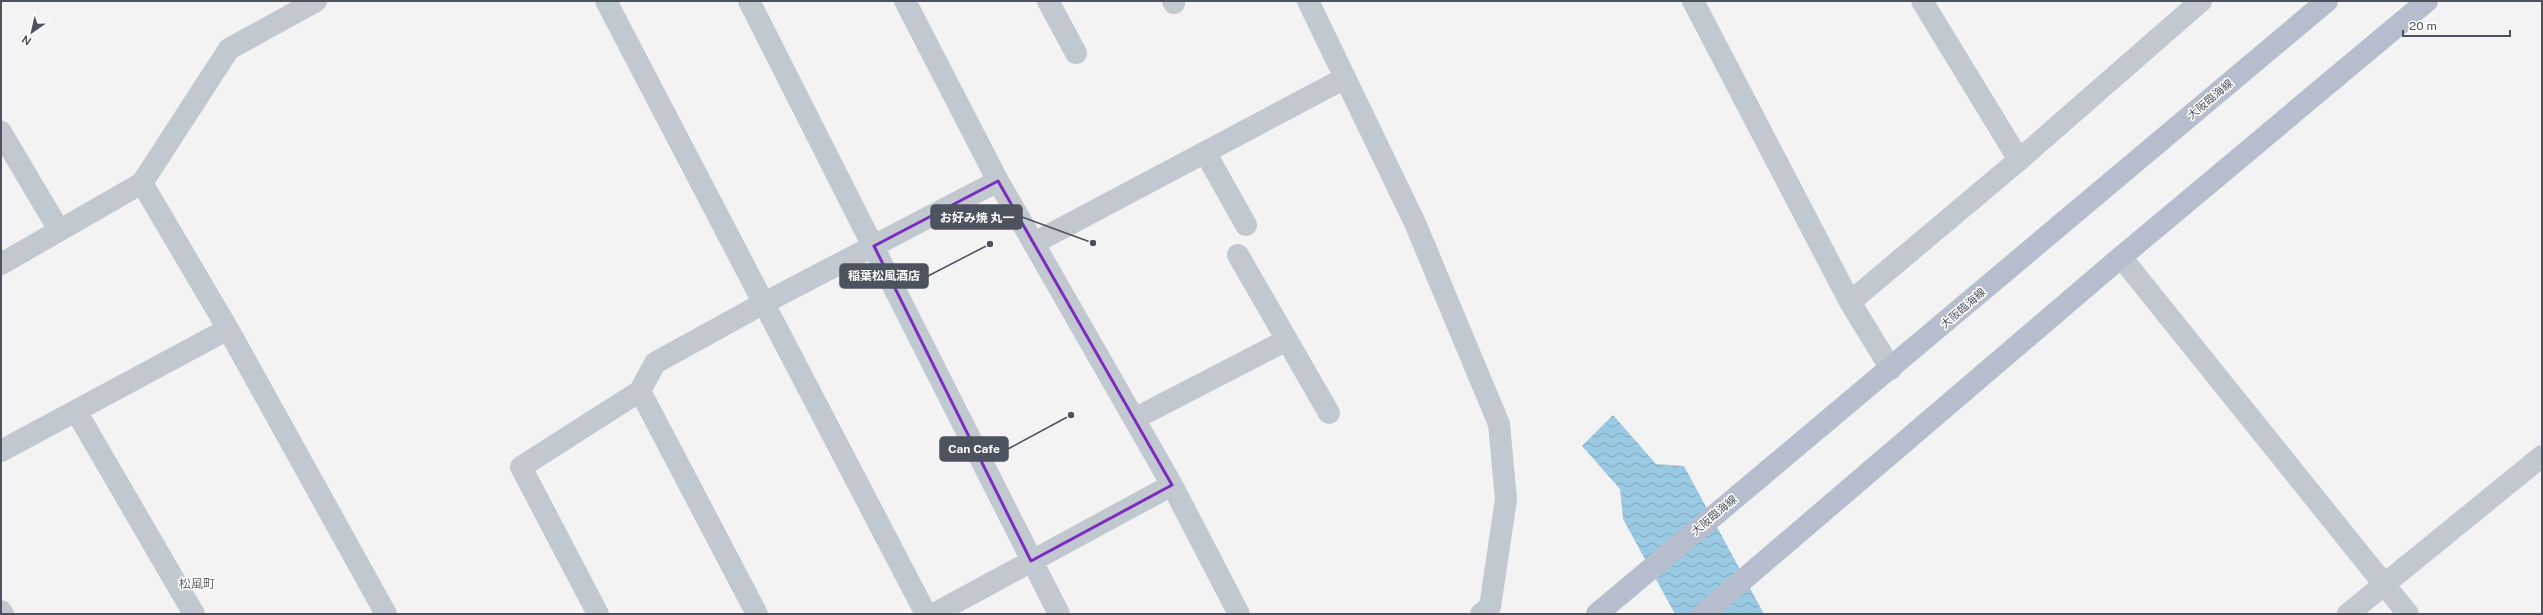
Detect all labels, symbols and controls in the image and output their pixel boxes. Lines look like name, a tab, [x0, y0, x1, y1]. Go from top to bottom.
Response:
north arrow	[12, 12, 52, 52]
scale bar	[2403, 12, 2510, 38]
text: 20 m	[2409, 19, 2437, 33]
text: N	[19, 33, 33, 48]
street label: 大阪臨海線	[2185, 77, 2235, 121]
callout: お好み焼 丸一	[931, 205, 1022, 229]
text: お好み焼 丸一	[940, 211, 1014, 225]
callout: 稲葉松風酒店	[840, 264, 928, 288]
text: 稲葉松風酒店	[848, 269, 920, 283]
street label: 大阪臨海線	[1938, 285, 1988, 331]
callout: Can Cafe	[940, 437, 1008, 461]
text: Can Cafe	[948, 442, 1000, 456]
street label: 大阪臨海線	[1689, 493, 1739, 537]
district label: 松風町	[179, 577, 215, 591]

